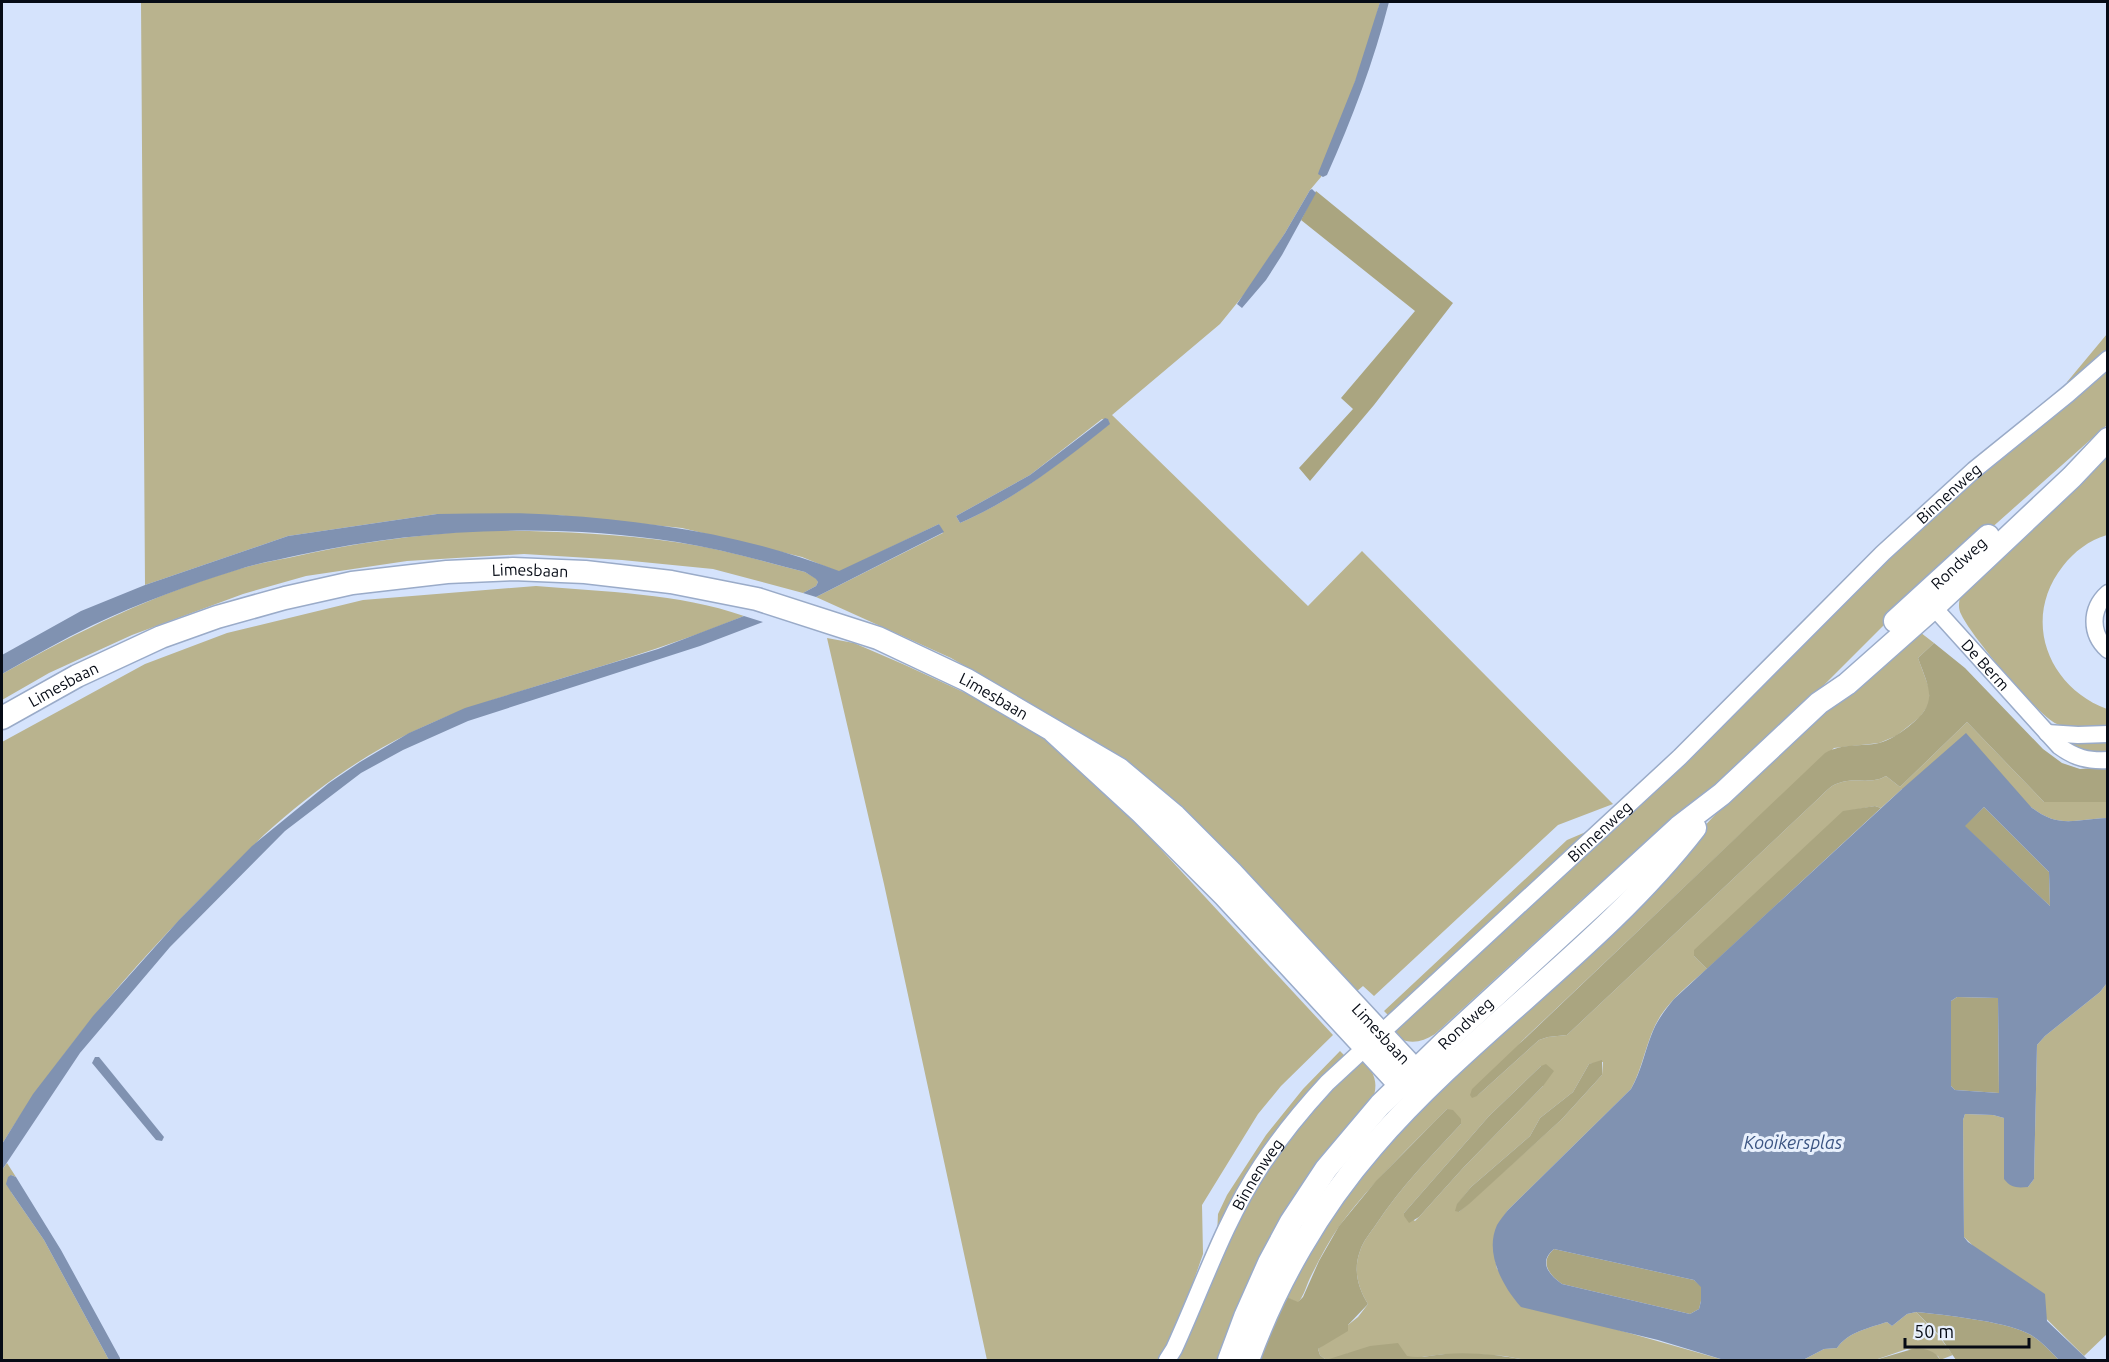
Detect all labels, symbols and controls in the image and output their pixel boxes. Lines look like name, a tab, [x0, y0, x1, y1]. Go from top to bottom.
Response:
street label: Binnenweg	[1913, 459, 1984, 527]
street label: Rondweg	[1927, 533, 1990, 593]
street label: Limesbaan	[491, 560, 569, 580]
street label: De Berm	[1958, 636, 2013, 694]
street label: Limesbaan	[25, 658, 101, 710]
street label: Limesbaan	[957, 669, 1031, 723]
street label: Binnenweg	[1564, 797, 1635, 865]
street label: Rondweg	[1434, 993, 1497, 1053]
street label: Limesbaan	[1349, 999, 1414, 1068]
water label: Kooikersplas	[1744, 1132, 1843, 1152]
street label: Binnenweg	[1228, 1135, 1286, 1213]
scale bar	[1905, 1311, 2030, 1349]
text: 50 m	[1914, 1321, 1954, 1341]

